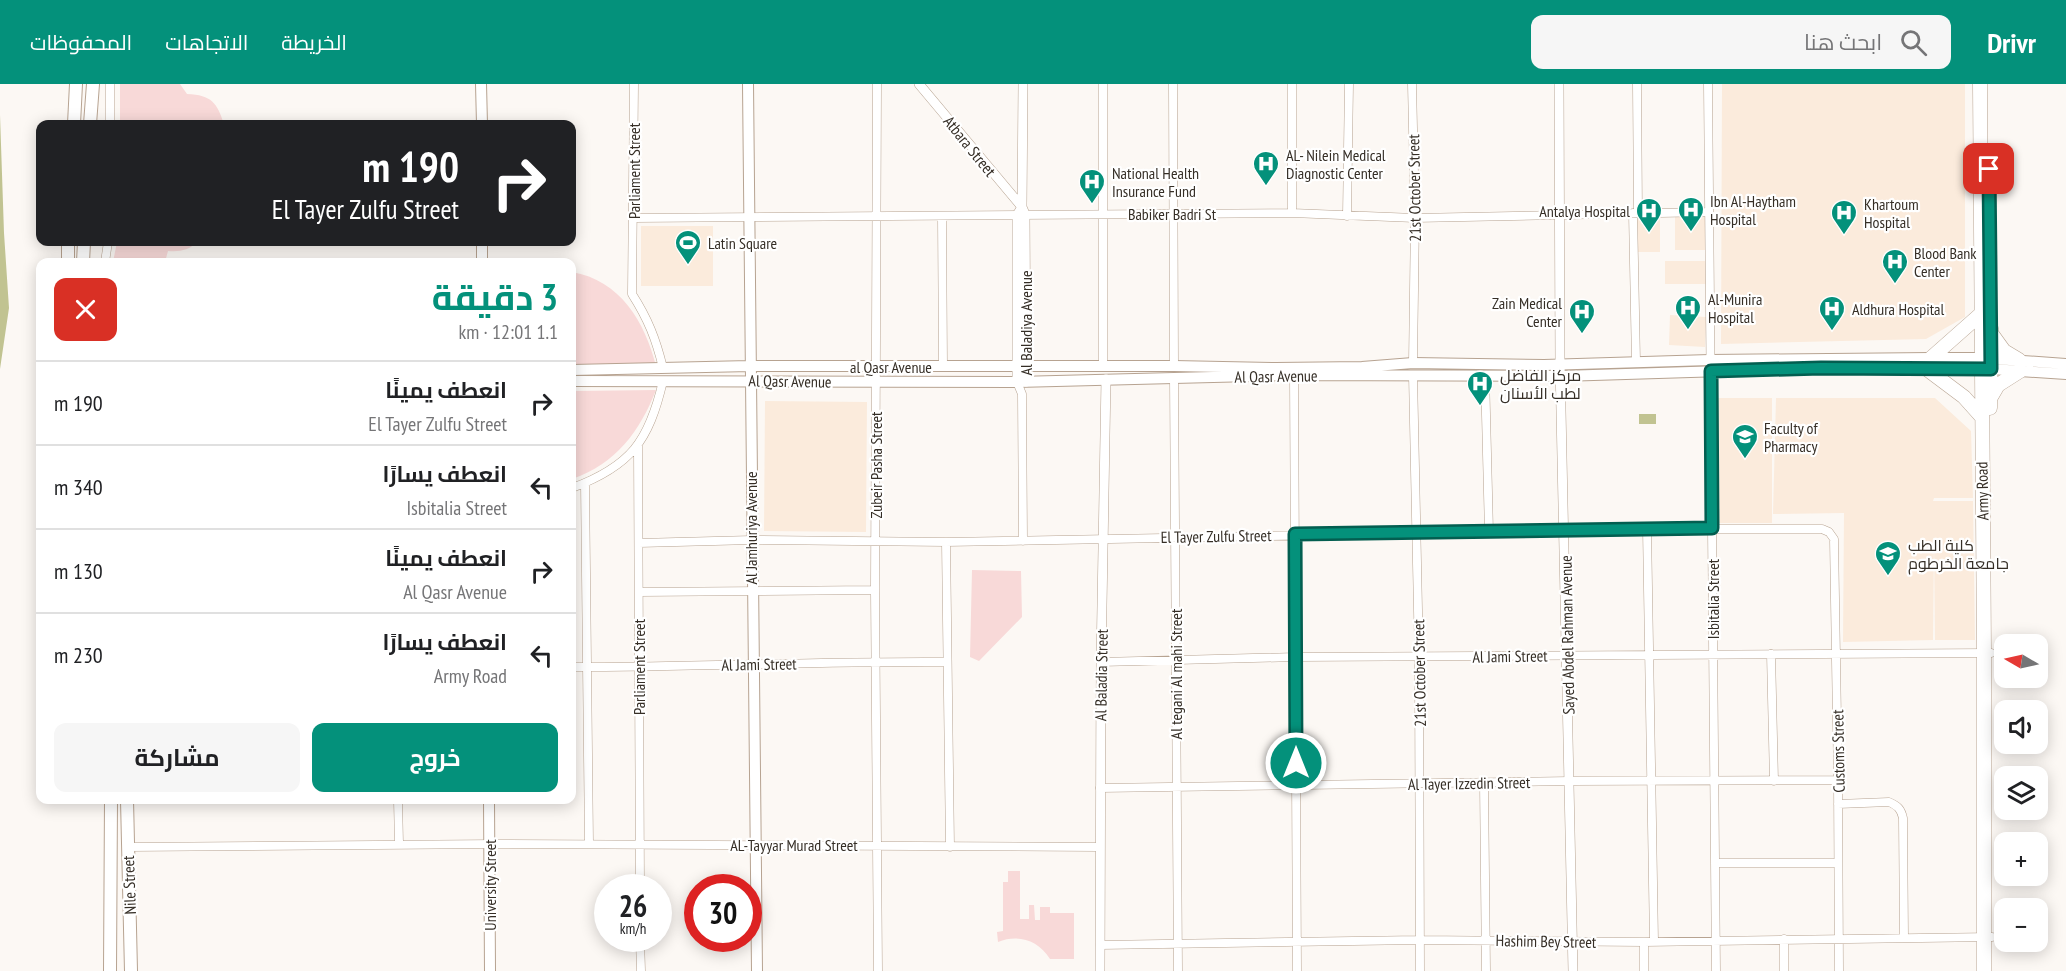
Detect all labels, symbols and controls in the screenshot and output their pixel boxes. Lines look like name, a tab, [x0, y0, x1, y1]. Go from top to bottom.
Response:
search box	[1531, 15, 1951, 69]
text: Drivr	[1987, 24, 2036, 61]
icon: search	[1897, 26, 1930, 59]
text: ابحث هنا	[1804, 28, 1882, 56]
text: المحفوظات	[30, 29, 132, 56]
text: الاتجاهات	[165, 29, 248, 56]
text: الخريطة	[281, 29, 347, 56]
street label: Atbara Street	[939, 112, 1001, 181]
street label: Parliament Street	[624, 122, 644, 219]
street label: 21st October Street	[1403, 133, 1425, 242]
text: 190 m	[362, 139, 459, 194]
pin	[1963, 143, 2014, 194]
icon: right	[480, 144, 558, 222]
place label: AL- Nilein Medical Diagnostic Center	[1286, 145, 1386, 183]
hospital icon: AL- Nilein Medical Diagnostic Center	[1251, 149, 1281, 187]
icon: arrive	[1972, 152, 2005, 185]
place label: National Health Insurance Fund	[1112, 163, 1199, 201]
hospital icon: National Health Insurance Fund	[1077, 167, 1107, 205]
place label: Ibn Al-Haytham Hospital	[1710, 191, 1796, 229]
text: El Tayer Zulfu Street	[272, 192, 459, 226]
place label: Khartoum Hospital	[1864, 194, 1919, 232]
hospital icon: Ibn Al-Haytham Hospital	[1676, 195, 1706, 233]
hospital icon: Antalya Hospital	[1634, 196, 1664, 234]
hospital icon: Khartoum Hospital	[1829, 198, 1859, 236]
place label: Antalya Hospital	[1539, 201, 1630, 221]
street label: Babiker Badri St	[1128, 204, 1217, 224]
sports icon: Latin Square	[673, 228, 703, 266]
place label: Latin Square	[708, 233, 777, 253]
place label: Blood Bank Center	[1914, 243, 1977, 281]
hospital icon: Blood Bank Center	[1880, 247, 1910, 285]
street label: Al Baladiya Avenue	[1016, 271, 1036, 376]
text: 3 دقيقة	[432, 273, 558, 320]
button: close	[54, 278, 117, 341]
place label: Al-Munira Hospital	[1708, 289, 1762, 327]
place label: Zain Medical Center	[1492, 293, 1563, 331]
hospital icon: Al-Munira Hospital	[1673, 293, 1703, 331]
hospital icon: Aldhura Hospital	[1817, 294, 1847, 332]
hospital icon: Zain Medical Center	[1567, 297, 1597, 335]
place label: Aldhura Hospital	[1852, 299, 1945, 319]
text: 1.1 km · 12:01	[459, 319, 558, 345]
street label: al Qasr Avenue	[850, 357, 932, 377]
street label: Al Qasr Avenue	[1234, 365, 1318, 387]
place label: مركز الفاضل لطب الأسنان	[1500, 365, 1581, 404]
hospital icon: مركز الفاضل لطب الأسنان	[1465, 369, 1495, 407]
street label: Al Qasr Avenue	[748, 370, 832, 392]
text: انعطف يمينًا	[385, 376, 507, 404]
icon: right	[525, 387, 558, 420]
text: 190 m	[54, 389, 103, 417]
text: El Tayer Zulfu Street	[368, 411, 507, 437]
street label: Zubeir Pasha Street	[866, 411, 886, 519]
place label: Faculty of Pharmacy	[1764, 418, 1818, 456]
school or university icon: Faculty of Pharmacy	[1730, 422, 1760, 460]
text: انعطف يسارًا	[383, 460, 507, 488]
street label: Army Road	[1971, 461, 1993, 520]
icon: left	[525, 471, 558, 504]
street label: Al Jamhuriya Avenue	[741, 471, 761, 585]
text: 340 m	[54, 473, 103, 501]
text: Isbitalia Street	[406, 495, 507, 521]
street label: El Tayer Zulfu Street	[1160, 525, 1272, 547]
place label: كلية الطب جامعة الخرطوم	[1908, 535, 2009, 575]
school or university icon: كلية الطب جامعة الخرطوم	[1873, 539, 1903, 577]
text: انعطف يمينًا	[385, 544, 507, 572]
icon: right	[525, 555, 558, 588]
street label: Sayed Abdel Rahman Avenue	[1556, 555, 1578, 715]
text: 130 m	[54, 557, 103, 585]
street label: Isbitalia Street	[1703, 558, 1723, 639]
text: Al Qasr Avenue	[403, 579, 507, 605]
street label: Al tegani Al mahi Street	[1166, 608, 1186, 739]
street label: Parliament Street	[629, 618, 649, 715]
street label: 21st October Street	[1408, 618, 1430, 727]
text: انعطف يسارًا	[383, 628, 507, 656]
street label: Al Baladia Street	[1090, 628, 1112, 721]
north arrow	[1994, 634, 2048, 688]
map controls	[1994, 634, 2048, 952]
icon: left	[525, 639, 558, 672]
text: 230 m	[54, 641, 103, 669]
street label: Al Jami Street	[1472, 645, 1548, 667]
street label: Al Jami Street	[721, 653, 797, 675]
text: Army Road	[434, 663, 507, 689]
button: sound	[1994, 700, 2048, 754]
street label: Customs Street	[1827, 709, 1849, 793]
button: مشاركة	[54, 723, 300, 792]
button: خروج	[312, 723, 558, 792]
position arrow	[1264, 731, 1328, 795]
button: layers	[1994, 766, 2048, 820]
street label: Al Tayer Izzedin Street	[1408, 772, 1531, 794]
button: +	[1994, 832, 2048, 886]
street label: AL-Tayyar Murad Street	[730, 835, 858, 855]
street label: University Street	[480, 839, 500, 931]
street label: Nile Street	[118, 855, 140, 915]
speed limit sign: 30	[684, 874, 762, 952]
text: 26	[619, 886, 647, 925]
button: −	[1994, 898, 2048, 952]
text: km/h	[620, 919, 646, 938]
street label: Hashim Bey Street	[1496, 930, 1597, 952]

